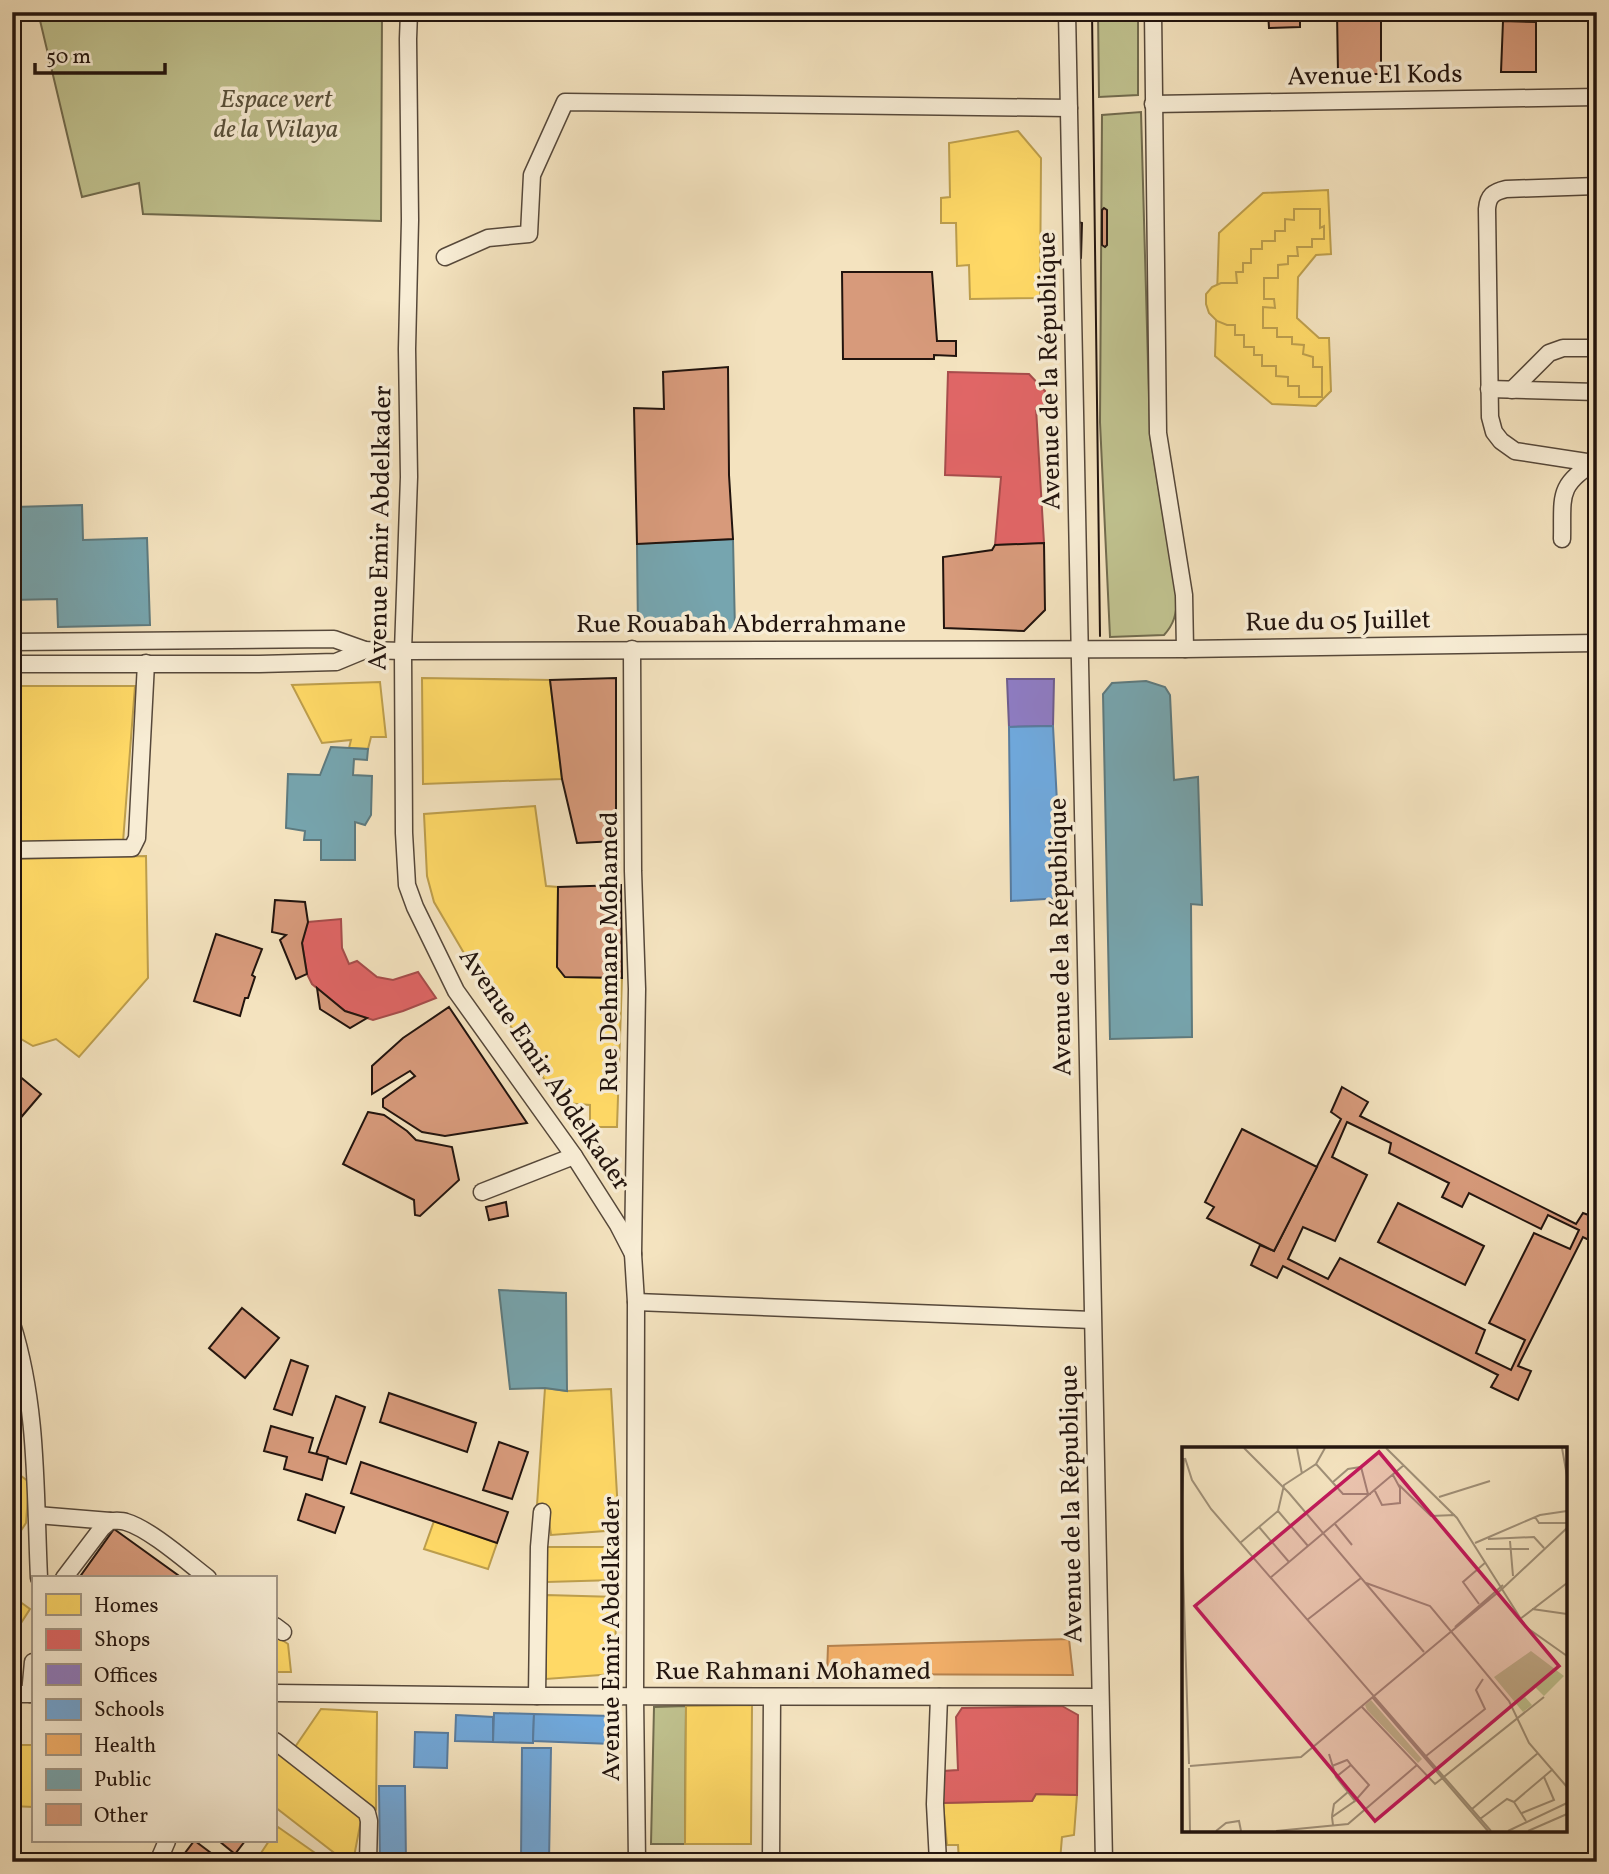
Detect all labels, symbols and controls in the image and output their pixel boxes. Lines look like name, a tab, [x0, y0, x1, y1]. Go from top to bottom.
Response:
scale bar	[35, 32, 164, 76]
text: 50 m	[46, 43, 91, 72]
street label: Avenue El Kods	[1287, 56, 1463, 96]
park label: Espace vert de la Wilaya	[214, 82, 338, 148]
street label: Avenue de la République	[1030, 232, 1070, 510]
street label: Avenue Emir Abdelkader	[361, 385, 401, 671]
street label: Rue du 05 Juillet	[1245, 602, 1431, 642]
street label: Rue Rouabah Abderrahmane	[576, 607, 906, 643]
street label: Avenue de la République	[1041, 798, 1081, 1076]
street label: Rue Dehmane Mohamed	[592, 811, 628, 1093]
street label: Avenue Emir Abdelkader	[449, 942, 639, 1198]
street label: Avenue de la République	[1052, 1365, 1092, 1643]
inset map	[1182, 1447, 1567, 1832]
street label: Avenue Emir Abdelkader	[594, 1496, 630, 1782]
legend	[32, 1576, 276, 1842]
text: Homes	[94, 1592, 159, 1621]
text: Shops	[94, 1626, 150, 1655]
street label: Rue Rahmani Mohamed	[655, 1654, 931, 1690]
text: Offices	[94, 1662, 158, 1691]
text: Schools	[94, 1696, 164, 1725]
text: Health	[94, 1732, 156, 1761]
text: Public	[94, 1766, 151, 1795]
text: Other	[94, 1802, 148, 1831]

